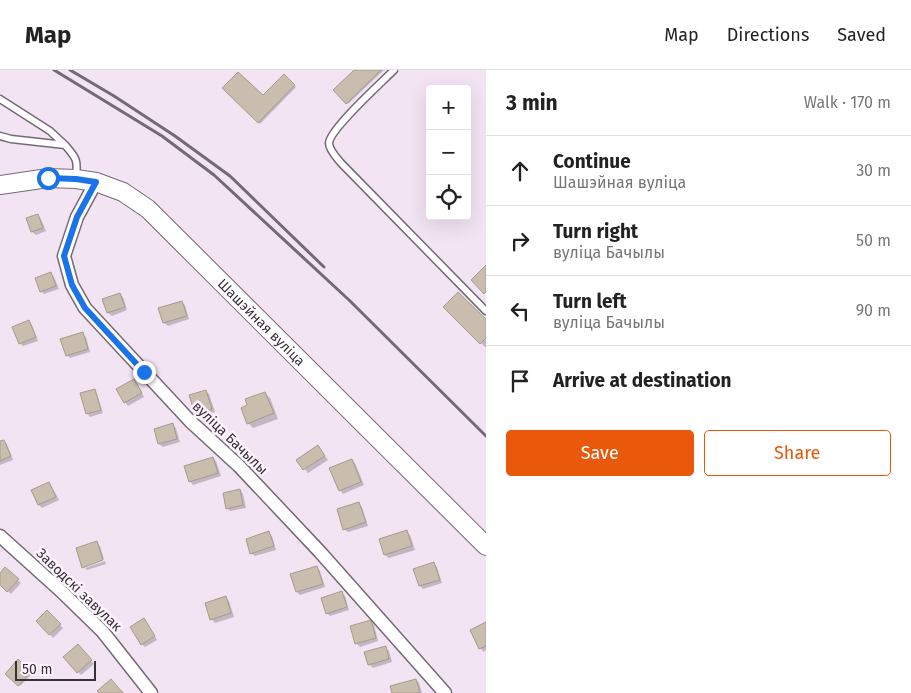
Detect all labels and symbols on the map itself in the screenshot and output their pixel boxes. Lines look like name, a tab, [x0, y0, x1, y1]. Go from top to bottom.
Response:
route start	[37, 167, 60, 190]
street label: Шашэйная вуліца	[214, 275, 309, 369]
route end	[133, 361, 156, 384]
street label: вуліца Бачылы	[189, 398, 271, 478]
street label: Заводскі завулак	[33, 545, 126, 636]
scale bar	[15, 658, 96, 681]

